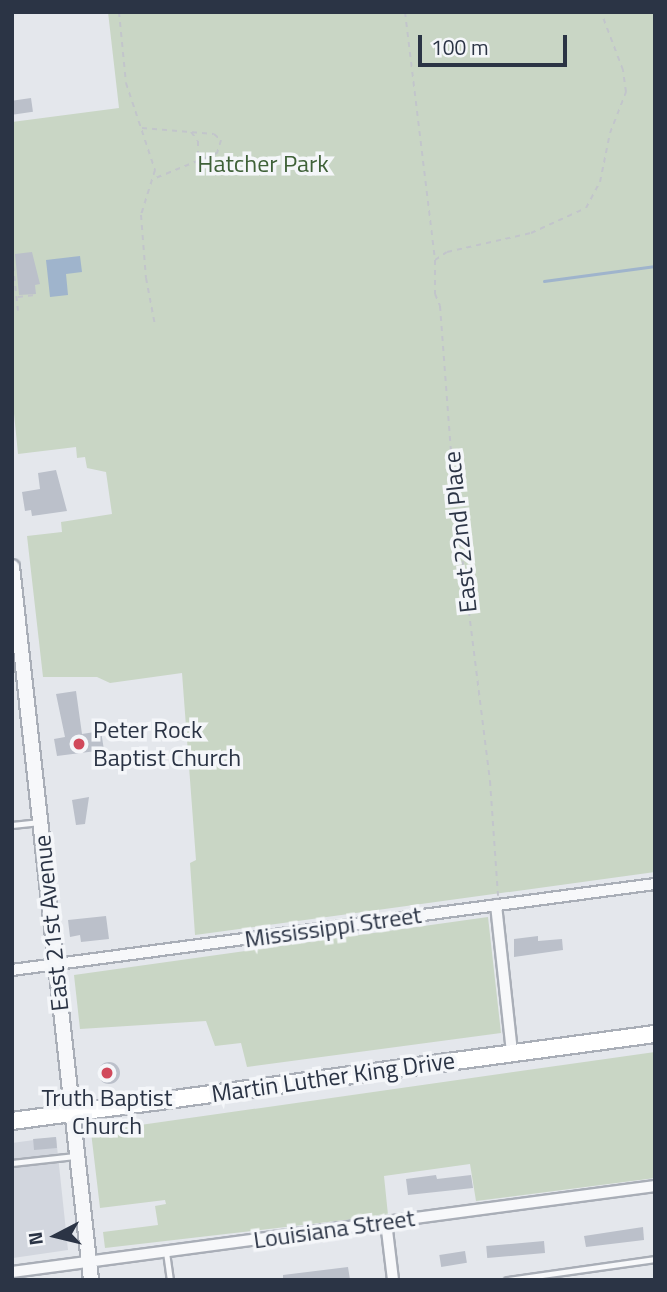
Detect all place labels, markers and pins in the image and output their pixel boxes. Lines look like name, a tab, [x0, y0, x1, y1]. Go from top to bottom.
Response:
place label: Peter Rock Baptist Church	[93, 716, 241, 772]
marker: Peter Rock Baptist Church	[71, 736, 87, 752]
marker: Truth Baptist Church	[99, 1065, 115, 1081]
place label: Truth Baptist Church	[42, 1084, 172, 1140]

